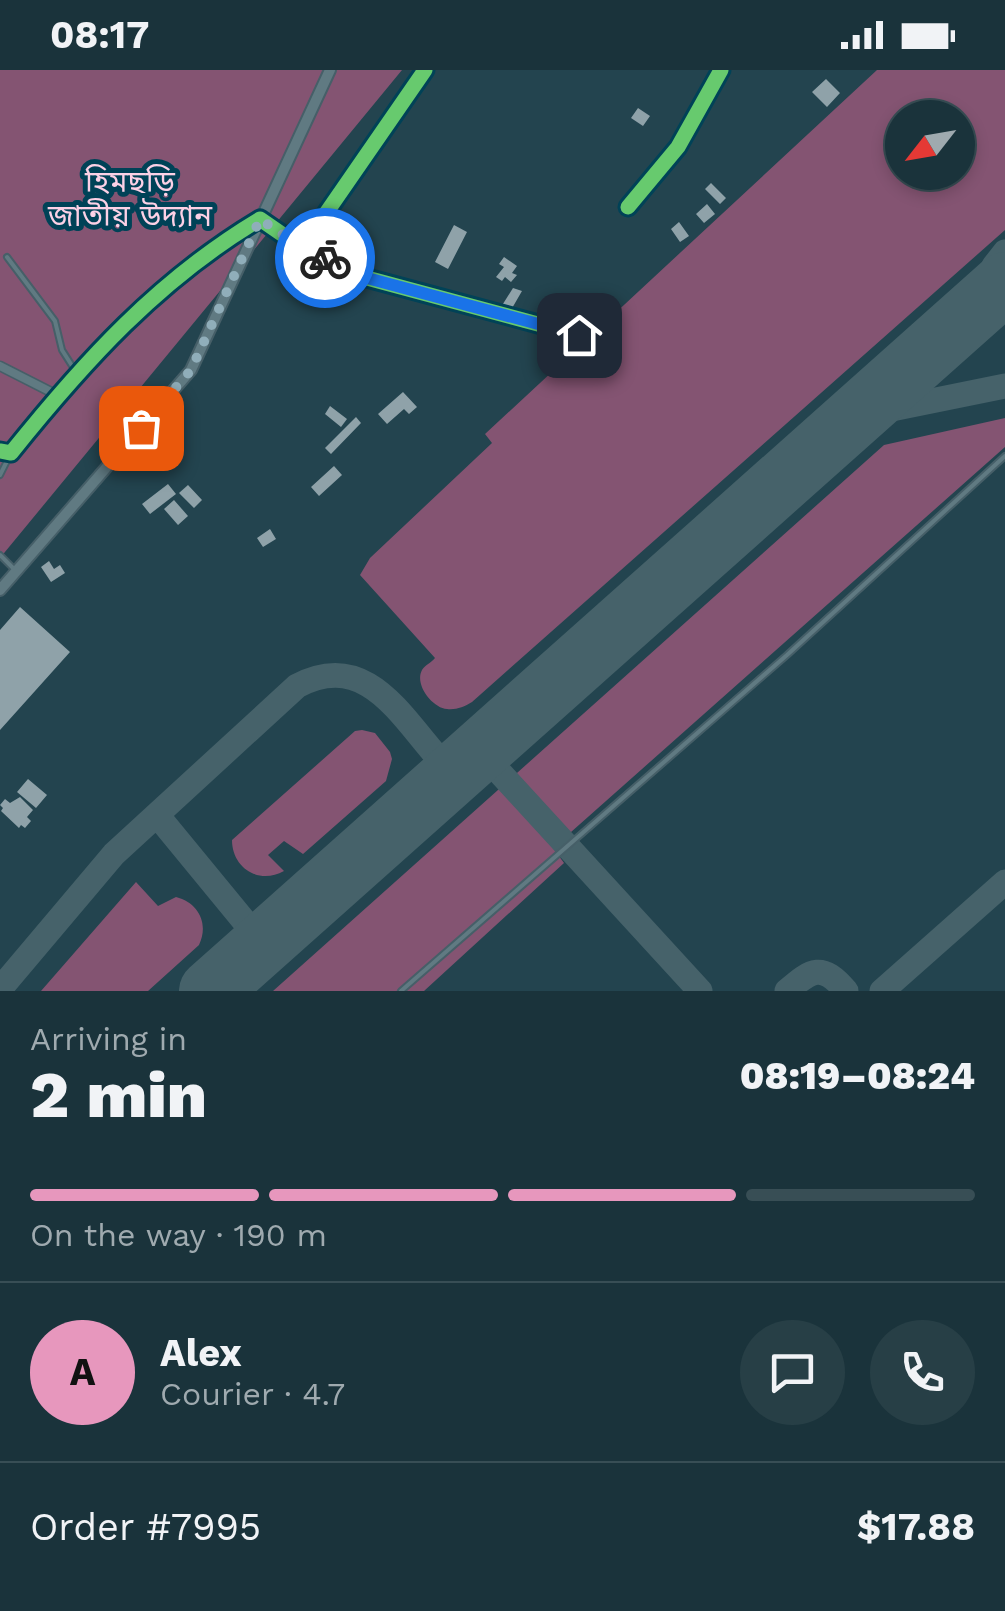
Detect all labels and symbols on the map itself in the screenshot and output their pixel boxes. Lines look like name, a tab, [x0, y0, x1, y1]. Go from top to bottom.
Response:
north arrow	[885, 100, 975, 190]
park label: হিমছড়ি জাতীয় উদ্যান	[47, 164, 213, 233]
courier	[275, 208, 375, 308]
pin	[537, 293, 622, 378]
pin	[99, 386, 184, 471]

